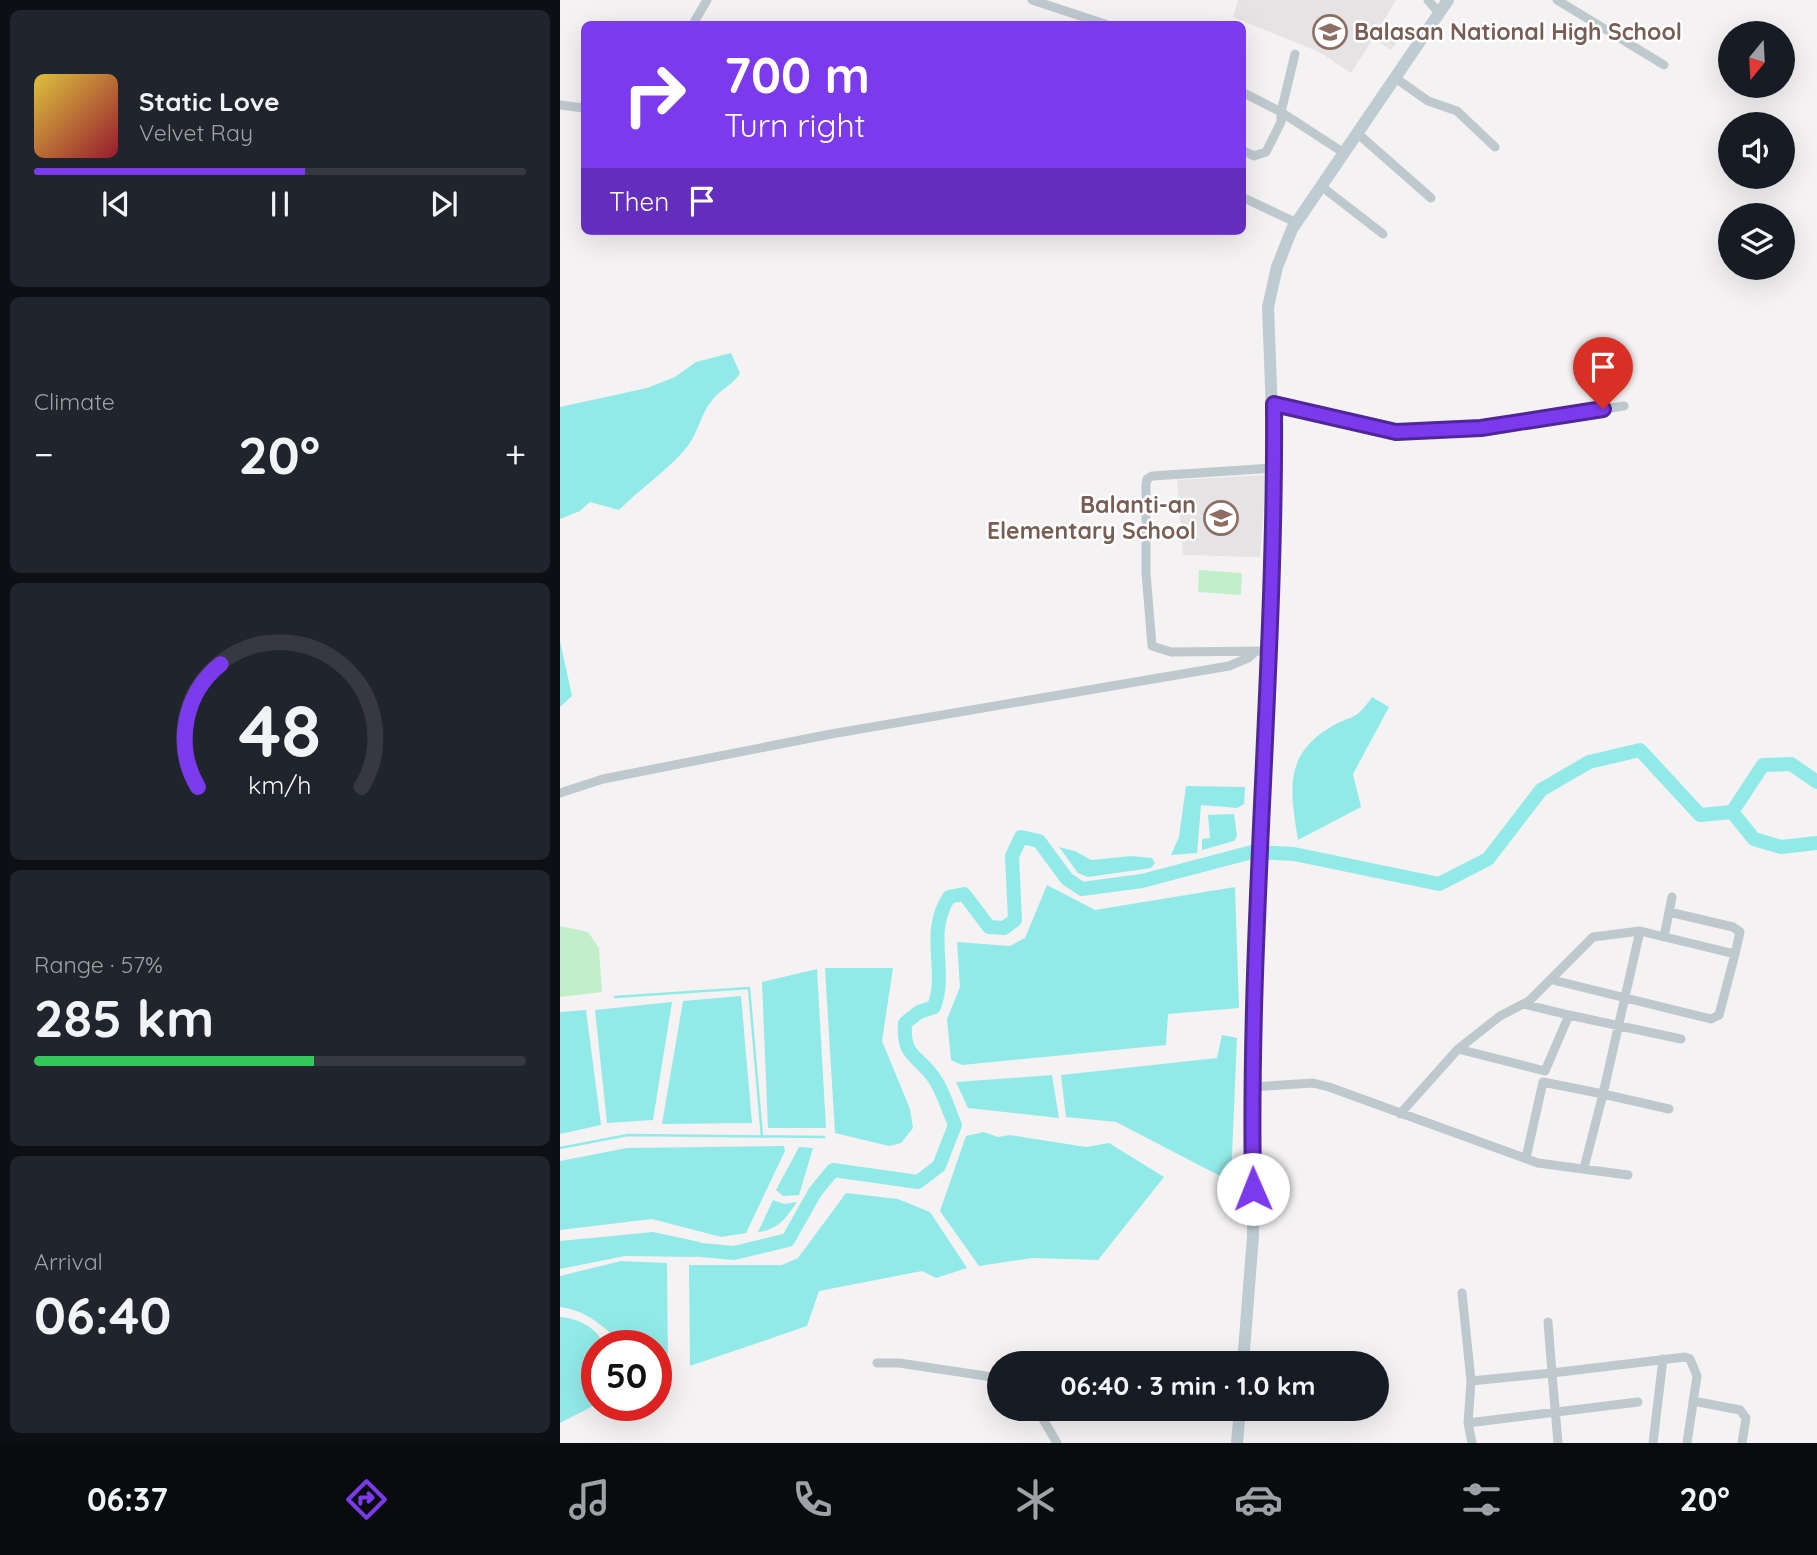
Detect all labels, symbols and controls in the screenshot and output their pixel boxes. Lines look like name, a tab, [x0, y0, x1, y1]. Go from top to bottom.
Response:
school or university icon: Balasan National High School	[1311, 13, 1349, 51]
place label: Balasan National High School	[1354, 17, 1682, 46]
north arrow	[1718, 21, 1796, 98]
map controls	[1718, 21, 1795, 280]
text: 700 m	[724, 44, 870, 105]
icon: right	[609, 49, 700, 140]
text: Static Love	[139, 85, 280, 118]
text: Turn right	[724, 105, 865, 145]
button: sound	[1718, 112, 1795, 189]
text: Velvet Ray	[139, 118, 253, 147]
icon: arrive	[683, 182, 721, 220]
icon: previous	[97, 185, 135, 223]
icon: pause	[261, 185, 299, 223]
icon: next	[425, 185, 463, 223]
text: Then	[609, 185, 669, 218]
button: layers	[1718, 203, 1795, 280]
pin	[1573, 337, 1633, 409]
icon: arrive	[1584, 348, 1622, 386]
text: Climate	[34, 387, 115, 416]
text: 20°	[238, 422, 320, 487]
text: −	[34, 430, 54, 478]
text: +	[505, 430, 526, 478]
place label: Balanti-an Elementary School	[987, 490, 1196, 545]
school or university icon: Balanti-an Elementary School	[1202, 499, 1240, 537]
text: 48	[239, 685, 321, 776]
text: km/h	[248, 769, 312, 800]
text: Range · 57%	[34, 950, 163, 979]
text: 285 km	[34, 985, 214, 1050]
position arrow	[1216, 1152, 1290, 1226]
text: Arrival	[34, 1247, 103, 1276]
text: 06:40	[34, 1282, 171, 1347]
speed limit sign: 50	[581, 1330, 672, 1421]
text: 06:40 · 3 min · 1.0 km	[1061, 1369, 1315, 1402]
icon: directions	[342, 1475, 391, 1524]
icon: music	[565, 1475, 614, 1524]
icon: phone	[788, 1475, 837, 1524]
icon: climate	[1011, 1475, 1060, 1524]
icon: car	[1234, 1475, 1283, 1524]
icon: filters	[1457, 1475, 1506, 1524]
text: 06:37	[87, 1479, 168, 1519]
text: 20°	[1679, 1479, 1730, 1519]

